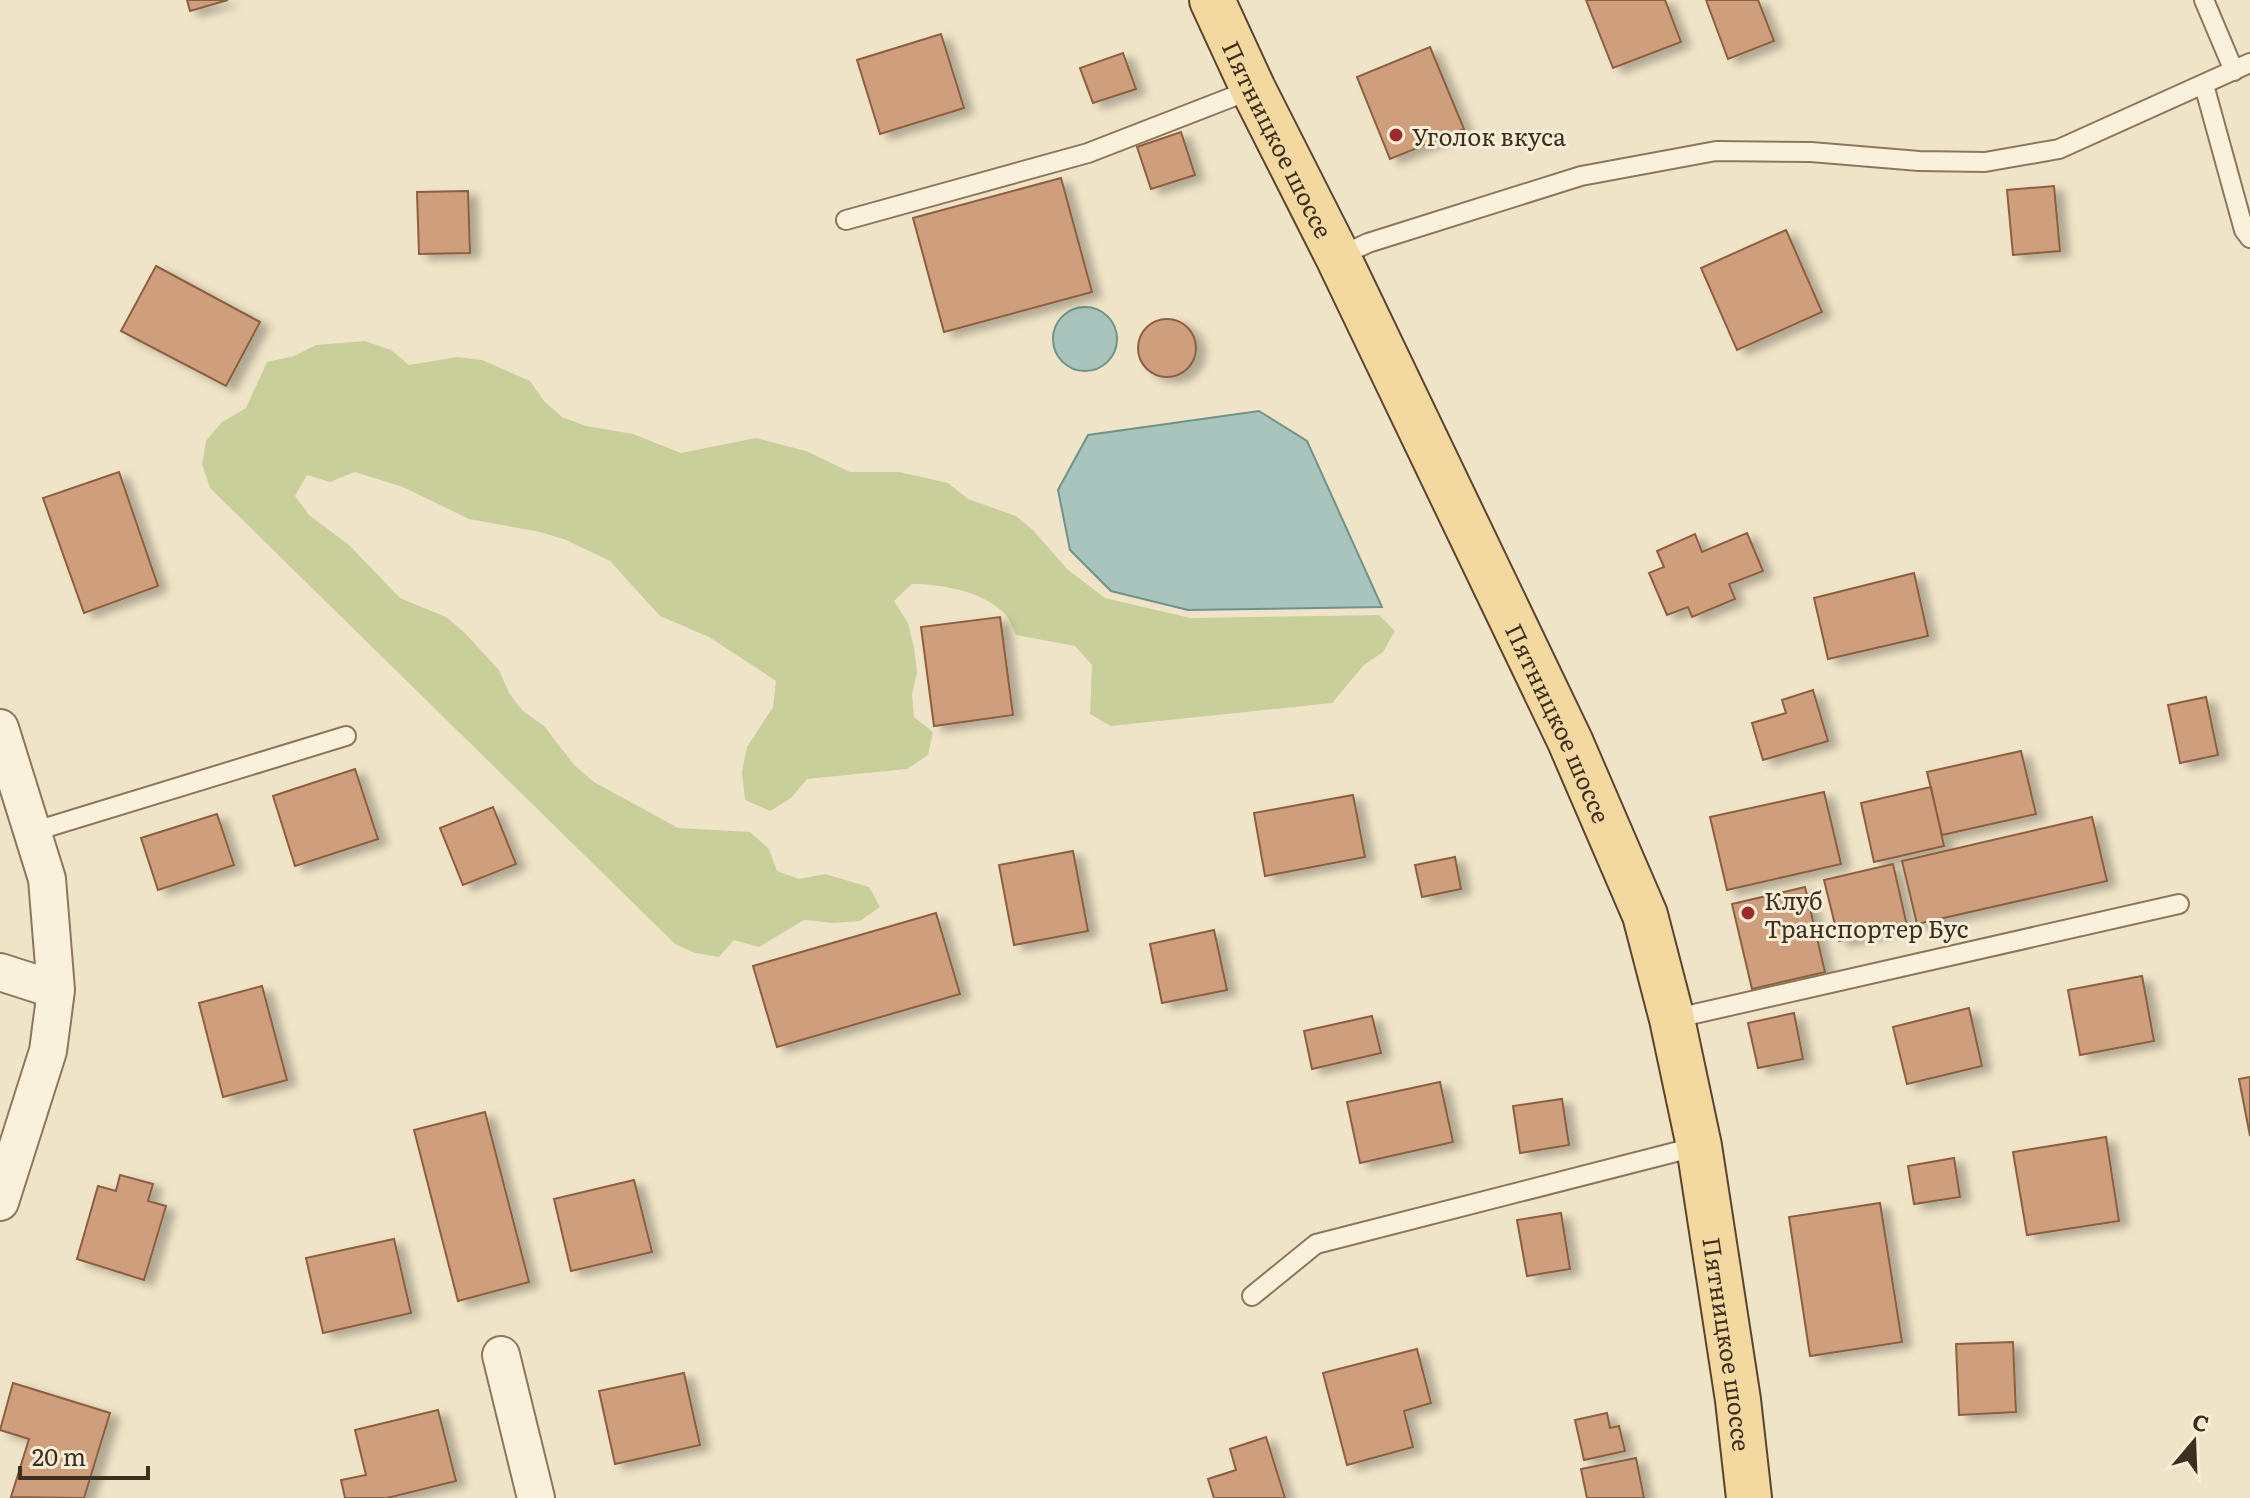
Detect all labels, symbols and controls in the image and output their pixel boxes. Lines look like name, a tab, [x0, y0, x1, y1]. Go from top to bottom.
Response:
street label: Пятницкое шоссе	[1215, 34, 1343, 243]
place label: Уголок вкуса	[1412, 118, 1566, 153]
marker: Уголок вкуса	[1387, 126, 1405, 144]
street label: Пятницкое шоссе	[1498, 617, 1621, 828]
place label: Клуб Транспортер Бус	[1764, 882, 1969, 945]
marker: Клуб Транспортер Бус	[1739, 904, 1757, 922]
street label: Пятницкое шоссе	[1696, 1234, 1761, 1453]
north arrow	[2154, 1402, 2234, 1482]
text: С	[2188, 1404, 2214, 1440]
scale bar	[20, 1430, 148, 1480]
text: 20 m	[32, 1438, 86, 1473]

